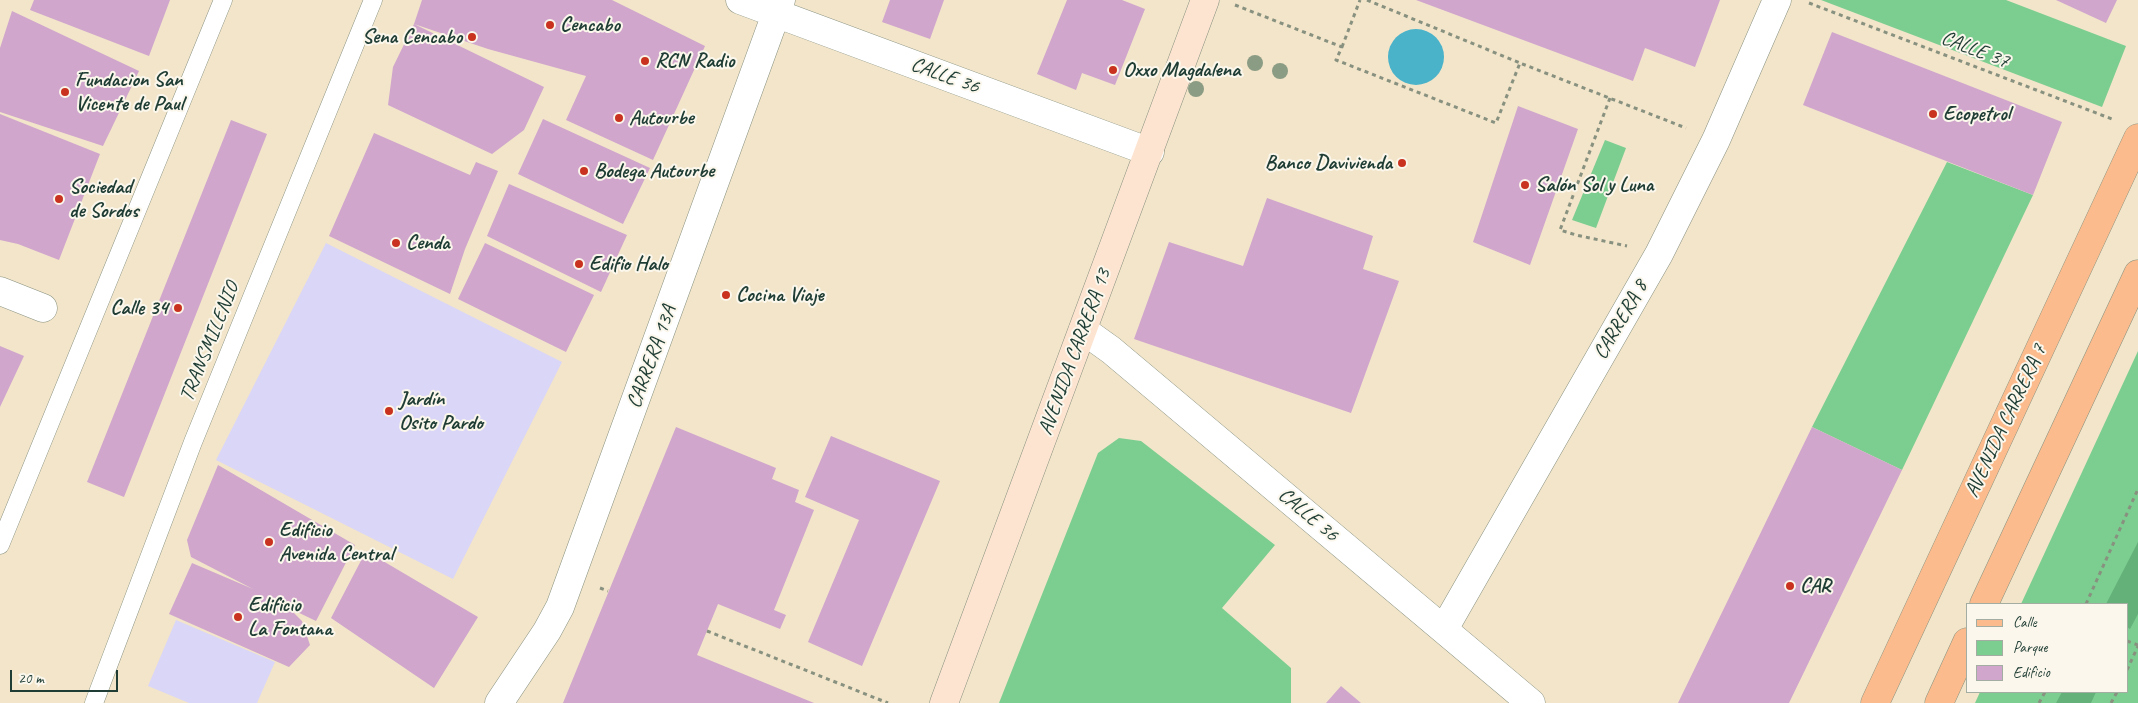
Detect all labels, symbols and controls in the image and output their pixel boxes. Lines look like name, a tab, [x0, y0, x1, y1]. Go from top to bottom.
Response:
place label: Cencabo	[560, 12, 620, 38]
marker: Cencabo	[544, 19, 556, 31]
place label: Sena Cencabo	[362, 24, 462, 50]
street label: CALLE 37	[1937, 26, 2013, 74]
marker: Sena Cencabo	[466, 31, 478, 43]
place label: RCN Radio	[655, 48, 734, 74]
street label: CALLE 36	[907, 52, 983, 100]
marker: RCN Radio	[639, 55, 651, 67]
place label: Oxxo Magdalena	[1123, 57, 1240, 83]
marker: Oxxo Magdalena	[1107, 64, 1119, 76]
place label: Fundacion San Vicente de Paul	[75, 67, 183, 117]
marker: Fundacion San Vicente de Paul	[59, 86, 71, 98]
place label: Ecopetrol	[1943, 101, 2010, 127]
place label: Autourbe	[629, 105, 694, 131]
marker: Ecopetrol	[1927, 108, 1939, 120]
marker: Autourbe	[613, 112, 625, 124]
place label: Banco Davivienda	[1265, 150, 1392, 176]
marker: Banco Davivienda	[1396, 157, 1408, 169]
place label: Bodega Autourbe	[594, 158, 714, 184]
marker: Bodega Autourbe	[578, 165, 590, 177]
place label: Salón Sol y Luna	[1535, 172, 1653, 198]
place label: Sociedad de Sordos	[69, 174, 138, 224]
marker: Salón Sol y Luna	[1519, 179, 1531, 191]
marker: Sociedad de Sordos	[53, 193, 65, 205]
place label: Cenda	[406, 230, 450, 256]
marker: Cenda	[390, 237, 402, 249]
place label: Edifio Halo	[589, 251, 668, 277]
marker: Edifio Halo	[573, 258, 585, 270]
street label: AVENIDA CARRERA 13	[1033, 265, 1117, 439]
street label: CARRERA 8	[1588, 276, 1654, 364]
street label: TRANSMILENIO	[175, 278, 245, 406]
place label: Cocina Viaje	[736, 282, 823, 308]
marker: Cocina Viaje	[720, 289, 732, 301]
place label: Calle 34	[110, 295, 168, 321]
marker: Calle 34	[172, 302, 184, 314]
street label: CARRERA 13A	[622, 302, 682, 412]
street label: AVENIDA CARRERA 7	[1960, 341, 2052, 501]
place label: Jardín Osito Pardo	[399, 386, 483, 436]
marker: Jardín Osito Pardo	[383, 405, 395, 417]
street label: CALLE 36	[1273, 483, 1343, 547]
place label: Edificio Avenida Central	[279, 517, 393, 567]
marker: Edificio Avenida Central	[263, 536, 275, 548]
place label: CAR	[1800, 573, 1831, 599]
marker: CAR	[1784, 580, 1796, 592]
place label: Edificio La Fontana	[248, 592, 332, 642]
legend	[1966, 603, 2128, 693]
marker: Edificio La Fontana	[232, 611, 244, 623]
text: Calle	[2013, 613, 2037, 632]
text: Parque	[2013, 638, 2047, 657]
scale bar	[12, 660, 120, 692]
text: Edificio	[2013, 663, 2050, 682]
text: 20 m	[18, 669, 44, 688]

